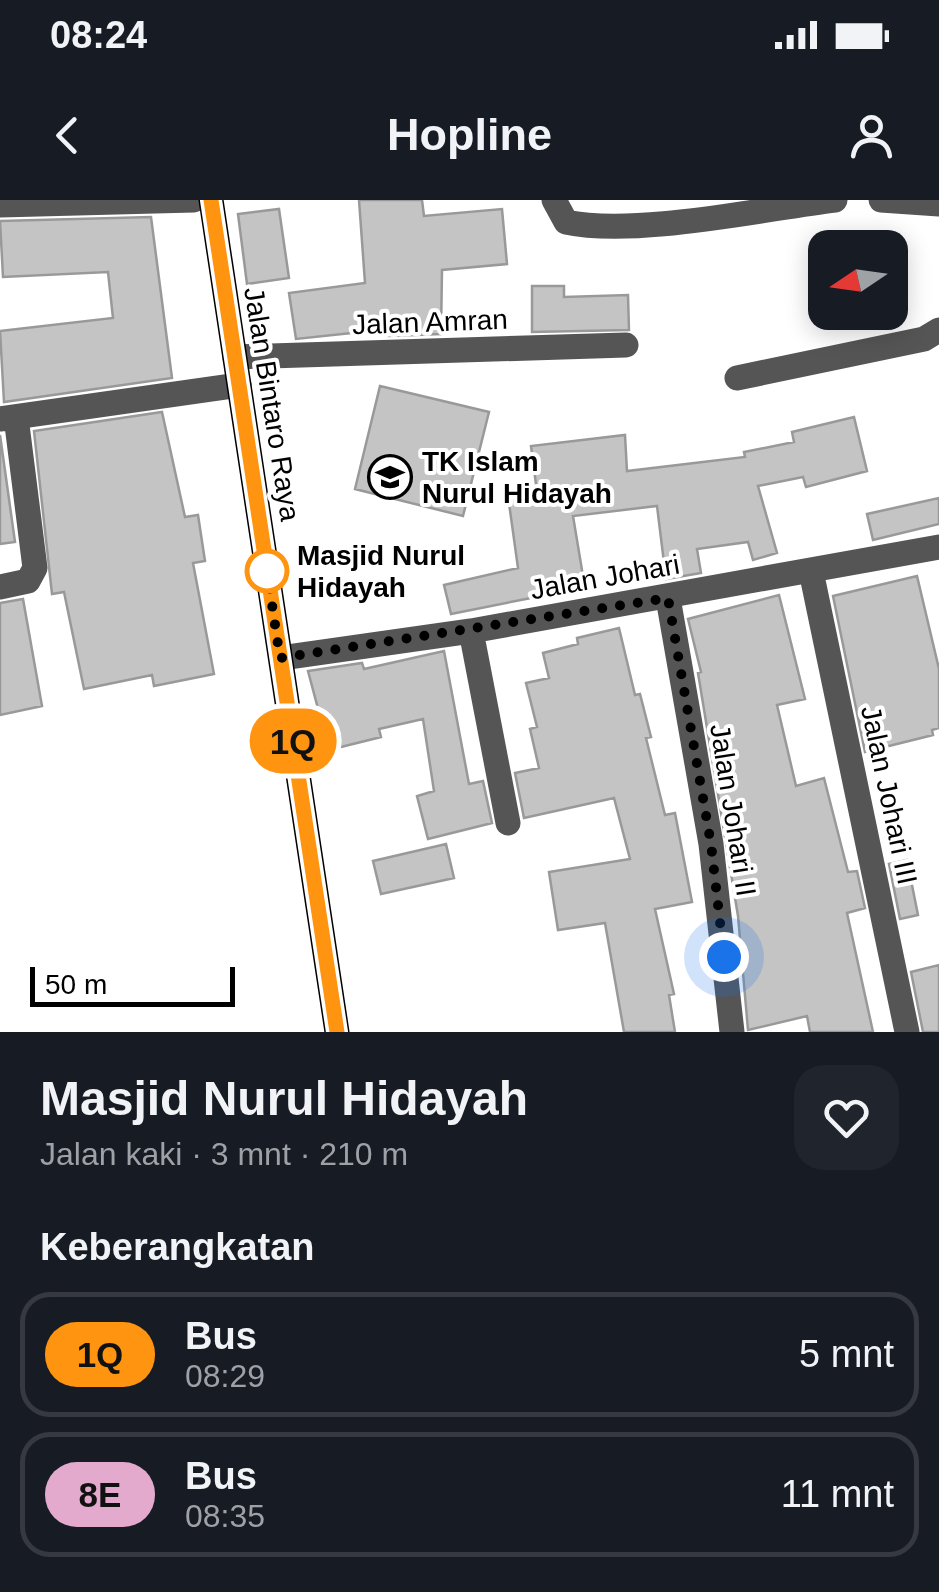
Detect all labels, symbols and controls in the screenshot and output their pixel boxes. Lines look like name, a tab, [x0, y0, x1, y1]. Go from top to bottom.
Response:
text: 08:24	[50, 14, 147, 56]
icon: back	[40, 108, 95, 163]
icon: person	[844, 108, 899, 163]
text: Hopline	[387, 109, 552, 160]
north arrow	[808, 230, 908, 330]
map controls	[808, 230, 908, 330]
street label: Jalan Bintaro Raya	[238, 285, 306, 524]
street label: Jalan Amran	[352, 304, 508, 340]
place label: TK Islam Nurul Hidayah	[422, 446, 612, 509]
school or university icon: TK Islam Nurul Hidayah	[367, 454, 413, 500]
place label: Masjid Nurul Hidayah	[297, 540, 465, 603]
street label: Jalan Johari	[528, 549, 682, 605]
marker: Masjid Nurul Hidayah	[246, 550, 288, 592]
street label: Jalan Johari III	[855, 703, 923, 887]
line badge: 1Q	[248, 708, 338, 774]
street label: Jalan Johari II	[704, 721, 762, 899]
text: 1Q	[270, 722, 316, 761]
your location	[699, 932, 749, 982]
scale bar	[30, 962, 235, 1006]
text: 50 m	[45, 969, 107, 1000]
button: heart	[794, 1065, 899, 1170]
text: Masjid Nurul Hidayah	[40, 1072, 528, 1125]
text: Jalan kaki · 3 mnt · 210 m	[40, 1136, 408, 1172]
text: Keberangkatan	[40, 1226, 315, 1268]
text: Bus	[185, 1315, 257, 1357]
text: 5 mnt	[799, 1333, 894, 1375]
text: 1Q	[77, 1335, 123, 1374]
text: 08:29	[185, 1358, 265, 1394]
text: Bus	[185, 1455, 257, 1497]
text: 11 mnt	[781, 1473, 894, 1515]
text: 8E	[79, 1475, 121, 1514]
text: 08:35	[185, 1498, 265, 1534]

